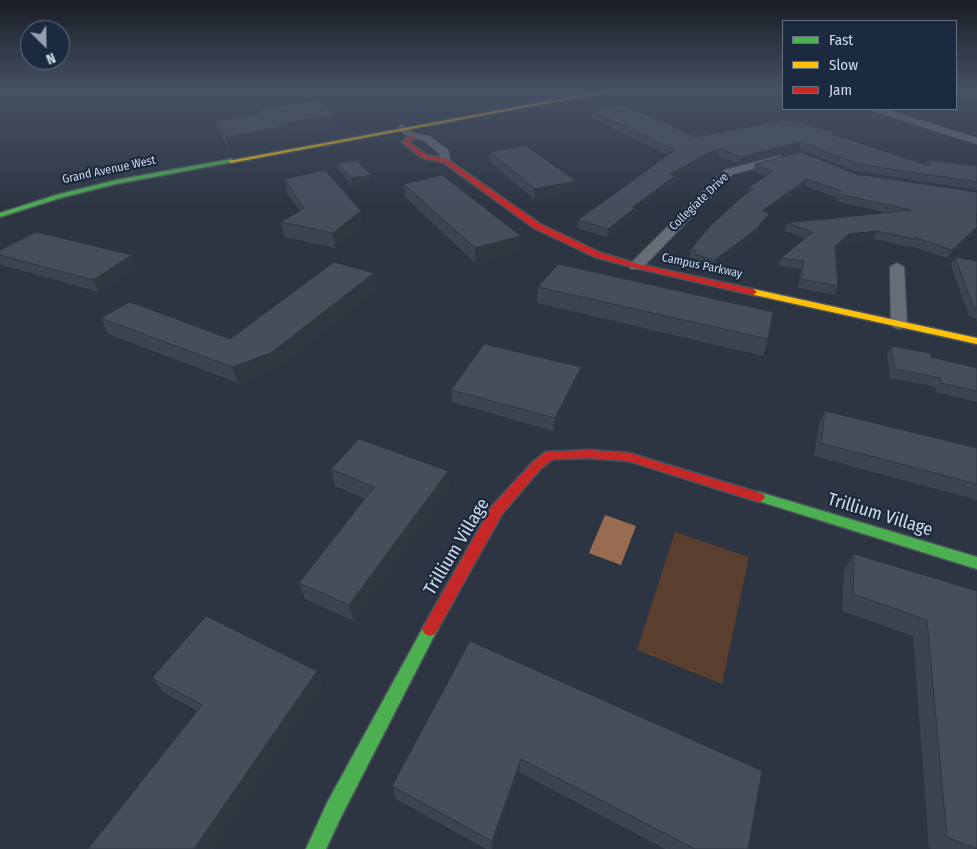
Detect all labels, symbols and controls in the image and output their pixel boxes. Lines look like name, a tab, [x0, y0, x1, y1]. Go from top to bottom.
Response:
north arrow	[20, 20, 70, 70]
legend	[782, 20, 957, 110]
text: Fast	[829, 31, 853, 49]
text: N	[43, 49, 58, 68]
text: Slow	[829, 56, 858, 74]
text: Jam	[829, 81, 852, 99]
street label: Grand Avenue West	[61, 153, 157, 187]
street label: Collegiate Drive	[666, 170, 732, 234]
street label: Campus Parkway	[661, 250, 743, 282]
street label: Trillium Village	[825, 489, 935, 541]
street label: Trillium Village	[420, 495, 494, 599]

